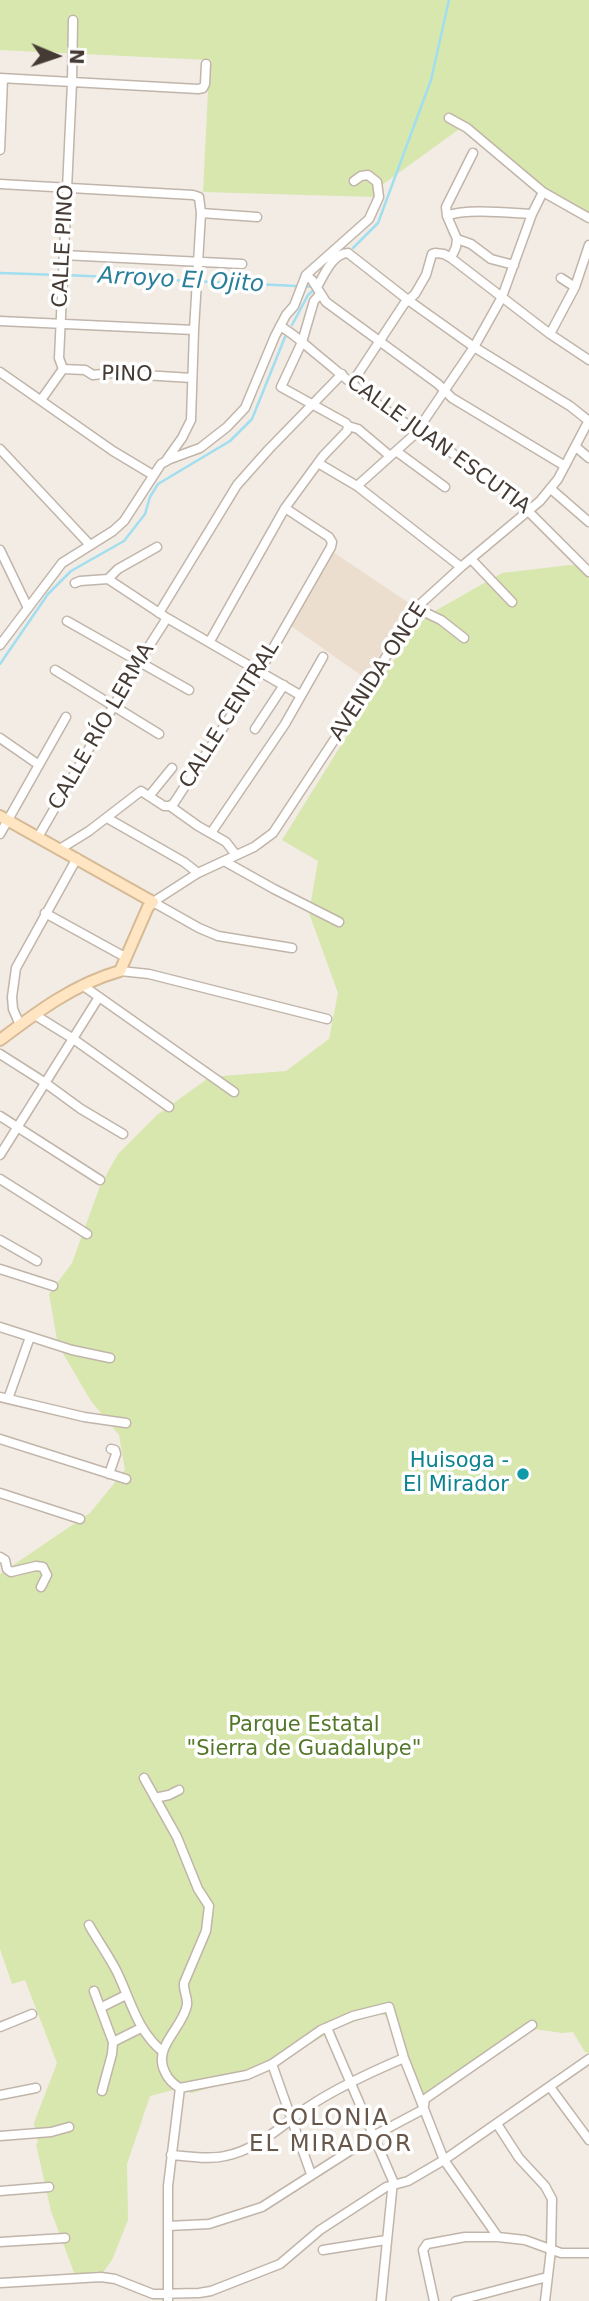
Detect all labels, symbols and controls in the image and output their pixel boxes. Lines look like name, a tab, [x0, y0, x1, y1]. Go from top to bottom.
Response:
north arrow	[21, 21, 91, 91]
text: N	[66, 48, 88, 65]
street label: CALLE PINO	[48, 184, 80, 308]
water label: Arroyo El Ojito	[97, 263, 265, 299]
street label: PINO	[101, 362, 153, 388]
street label: CALLE JUAN ESCUTIA	[341, 370, 535, 520]
street label: AVENIDA ONCE	[325, 598, 433, 746]
street label: CALLE CENTRAL	[175, 637, 285, 793]
street label: CALLE RÍO LERMA	[44, 639, 160, 815]
place label: Huisoga - El Mirador	[403, 1449, 509, 1499]
marker: Huisoga - El Mirador	[515, 1466, 531, 1482]
park label: Parque Estatal "Sierra de Guadalupe"	[187, 1713, 421, 1763]
district label: COLONIA EL MIRADOR	[250, 2105, 412, 2159]

